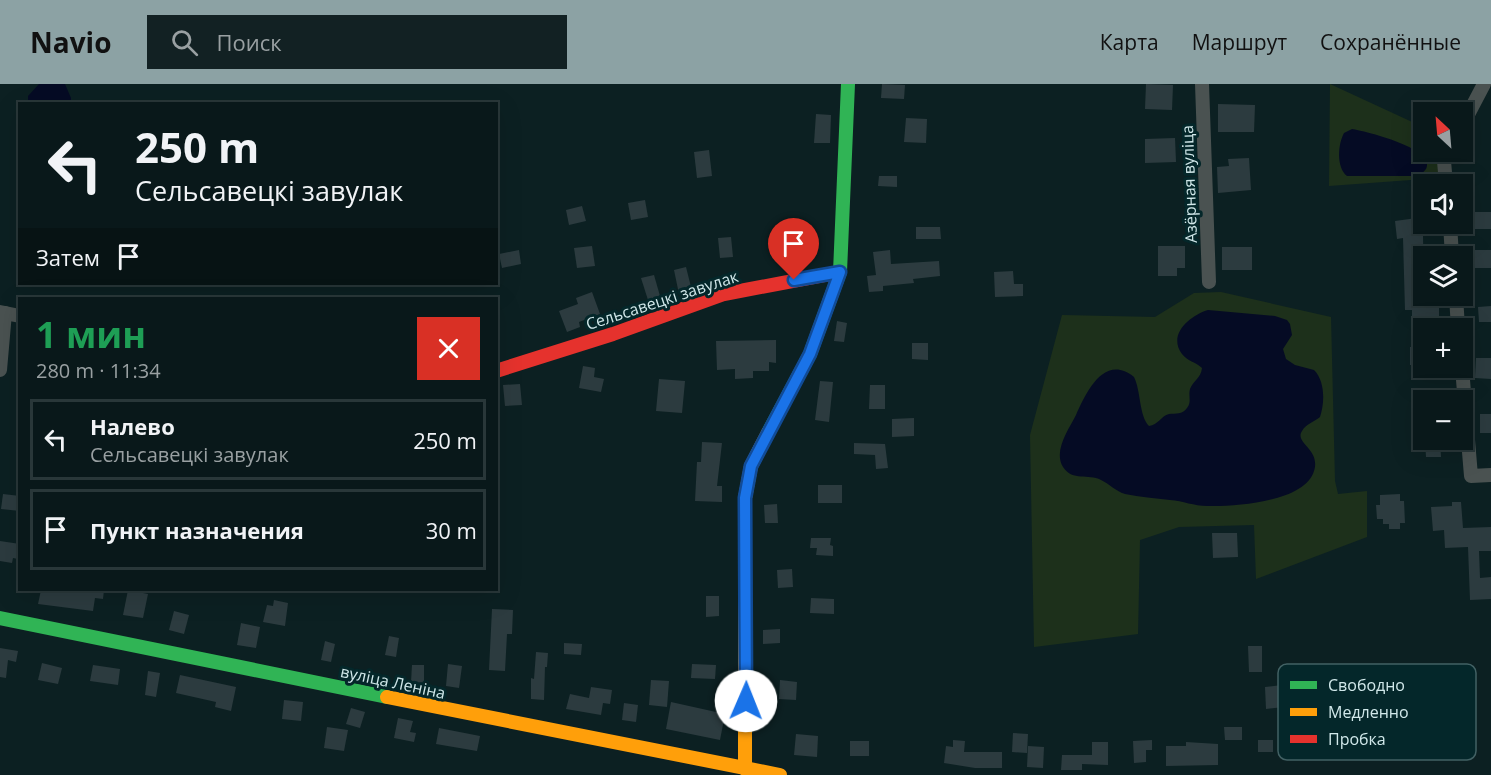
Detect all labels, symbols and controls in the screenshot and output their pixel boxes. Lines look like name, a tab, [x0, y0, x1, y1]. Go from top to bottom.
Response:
search box	[147, 15, 567, 69]
text: Navio	[30, 23, 111, 61]
icon: search	[168, 26, 201, 59]
text: Поиск	[216, 27, 282, 57]
text: Карта	[1100, 28, 1159, 56]
text: Маршрут	[1192, 28, 1287, 56]
text: Сохранённые	[1320, 28, 1461, 56]
north arrow	[1413, 102, 1473, 162]
map controls	[1413, 102, 1473, 450]
text: 250 m	[135, 118, 259, 175]
street label: Азёрная вуліца	[1176, 125, 1202, 243]
icon: left	[36, 126, 114, 204]
text: Сельсавецкі завулак	[135, 172, 403, 209]
button: sound	[1413, 174, 1473, 234]
pin	[768, 218, 819, 280]
icon: arrive	[777, 227, 810, 260]
icon: arrive	[112, 240, 145, 273]
text: Затем	[36, 242, 100, 272]
button: layers	[1413, 246, 1473, 306]
street label: Сельсавецкі завулак	[583, 265, 742, 335]
text: 1 мин	[36, 310, 146, 359]
button: close	[417, 317, 480, 380]
button: +	[1413, 318, 1473, 378]
text: 280 m · 11:34	[36, 357, 161, 384]
button: −	[1413, 390, 1473, 450]
text: Налево	[90, 411, 175, 441]
icon: left	[39, 423, 72, 456]
text: 250 m	[413, 425, 477, 455]
text: Сельсавецкі завулак	[90, 441, 289, 468]
icon: arrive	[39, 513, 72, 546]
text: Пункт назначения	[90, 515, 304, 545]
text: 30 m	[426, 515, 477, 545]
street label: вуліца Леніна	[338, 660, 448, 704]
legend	[1278, 664, 1476, 760]
position arrow	[714, 669, 778, 733]
text: Свободно	[1328, 674, 1405, 696]
text: Медленно	[1328, 701, 1409, 723]
text: Пробка	[1328, 728, 1386, 750]

